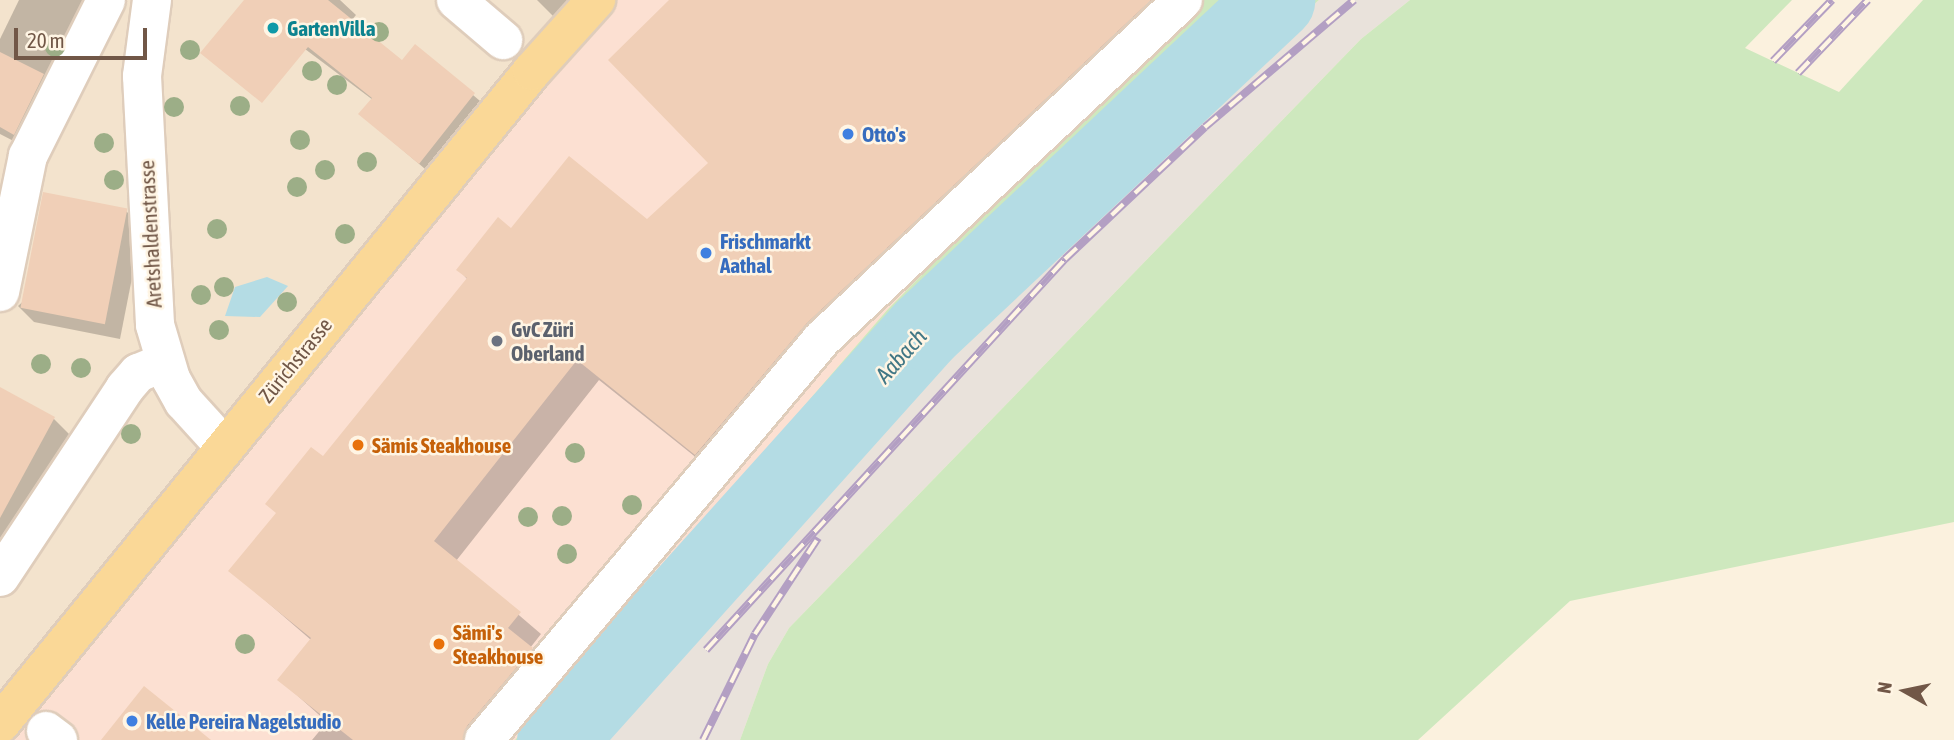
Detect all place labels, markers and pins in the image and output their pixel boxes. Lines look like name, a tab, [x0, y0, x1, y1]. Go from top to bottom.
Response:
place label: GartenVilla	[287, 15, 375, 41]
marker: GartenVilla	[265, 20, 281, 36]
place label: Otto's	[862, 121, 906, 147]
marker: Otto's	[840, 126, 856, 142]
place label: Frischmarkt Aathal	[720, 228, 811, 278]
marker: Frischmarkt Aathal	[698, 245, 714, 261]
place label: GvC Züri Oberland	[511, 316, 584, 366]
marker: GvC Züri Oberland	[489, 333, 505, 349]
place label: Sämis Steakhouse	[372, 432, 511, 458]
marker: Sämis Steakhouse	[350, 437, 366, 453]
place label: Sämi's Steakhouse	[453, 619, 543, 669]
marker: Sämi's Steakhouse	[431, 636, 447, 652]
place label: Kelle Pereira Nagelstudio	[146, 708, 341, 734]
marker: Kelle Pereira Nagelstudio	[124, 713, 140, 729]

